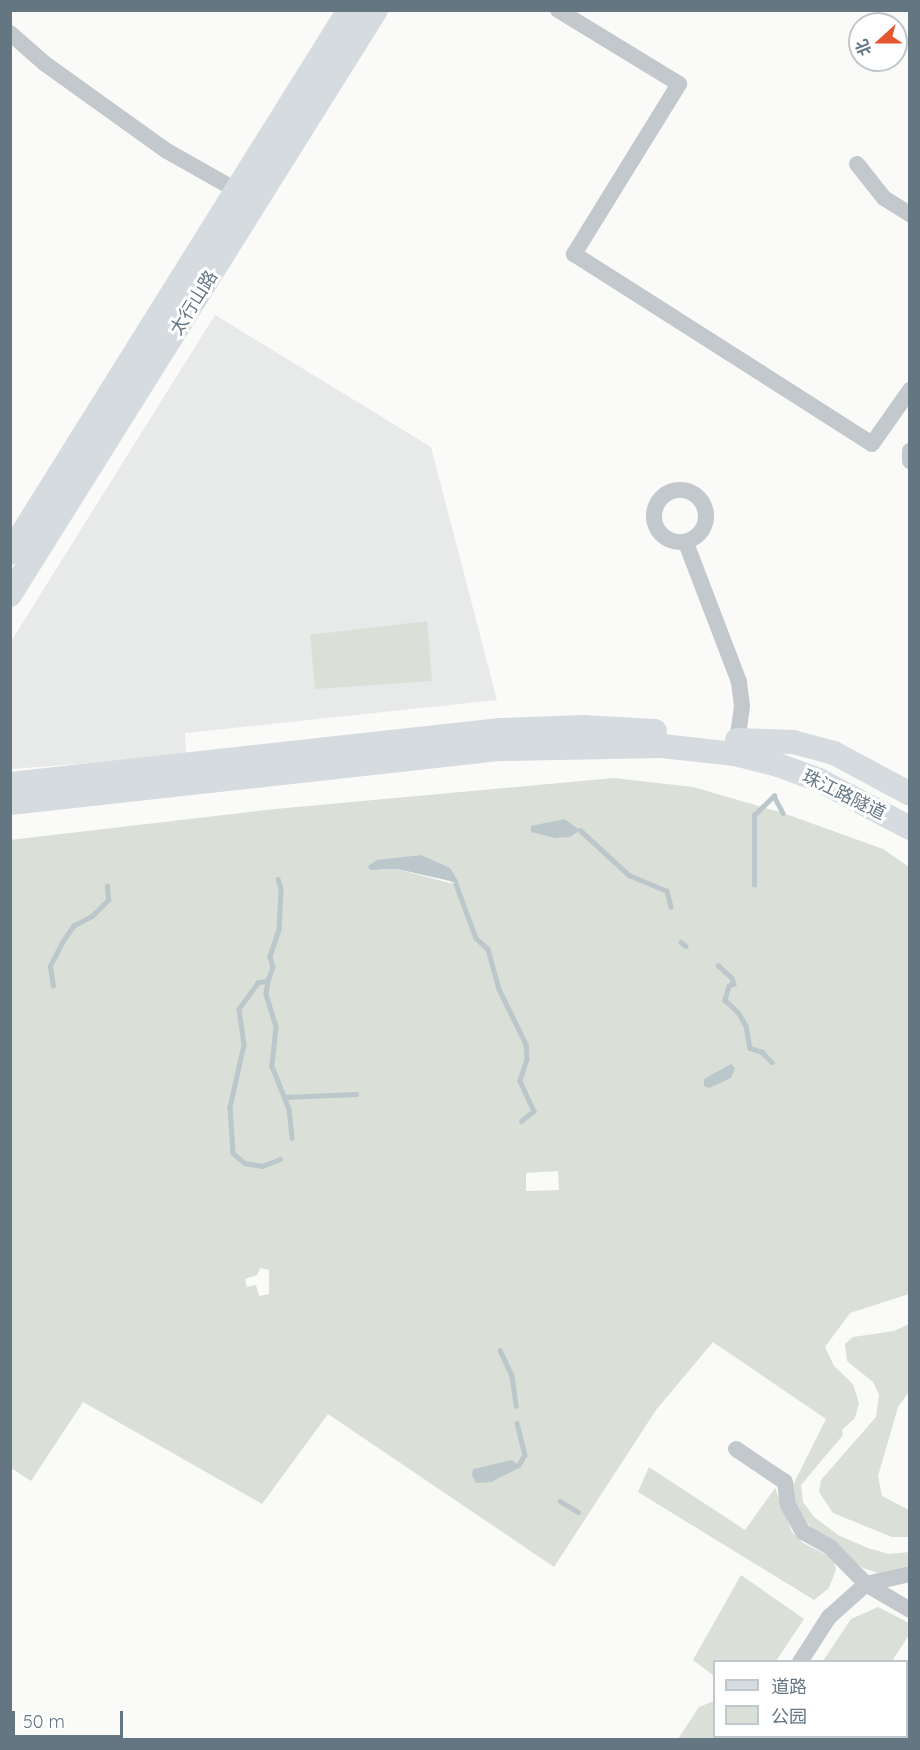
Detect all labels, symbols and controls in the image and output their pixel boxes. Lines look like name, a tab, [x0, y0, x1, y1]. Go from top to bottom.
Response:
north arrow	[848, 12, 908, 72]
text: 北	[851, 37, 875, 59]
street label: 太行山路	[166, 267, 222, 339]
street label: 珠江路隧道	[799, 766, 889, 824]
legend	[713, 1660, 908, 1738]
text: 道路	[771, 1675, 807, 1698]
scale bar	[15, 1699, 126, 1737]
text: 公园	[771, 1705, 807, 1728]
text: 50 m	[23, 1710, 65, 1733]

